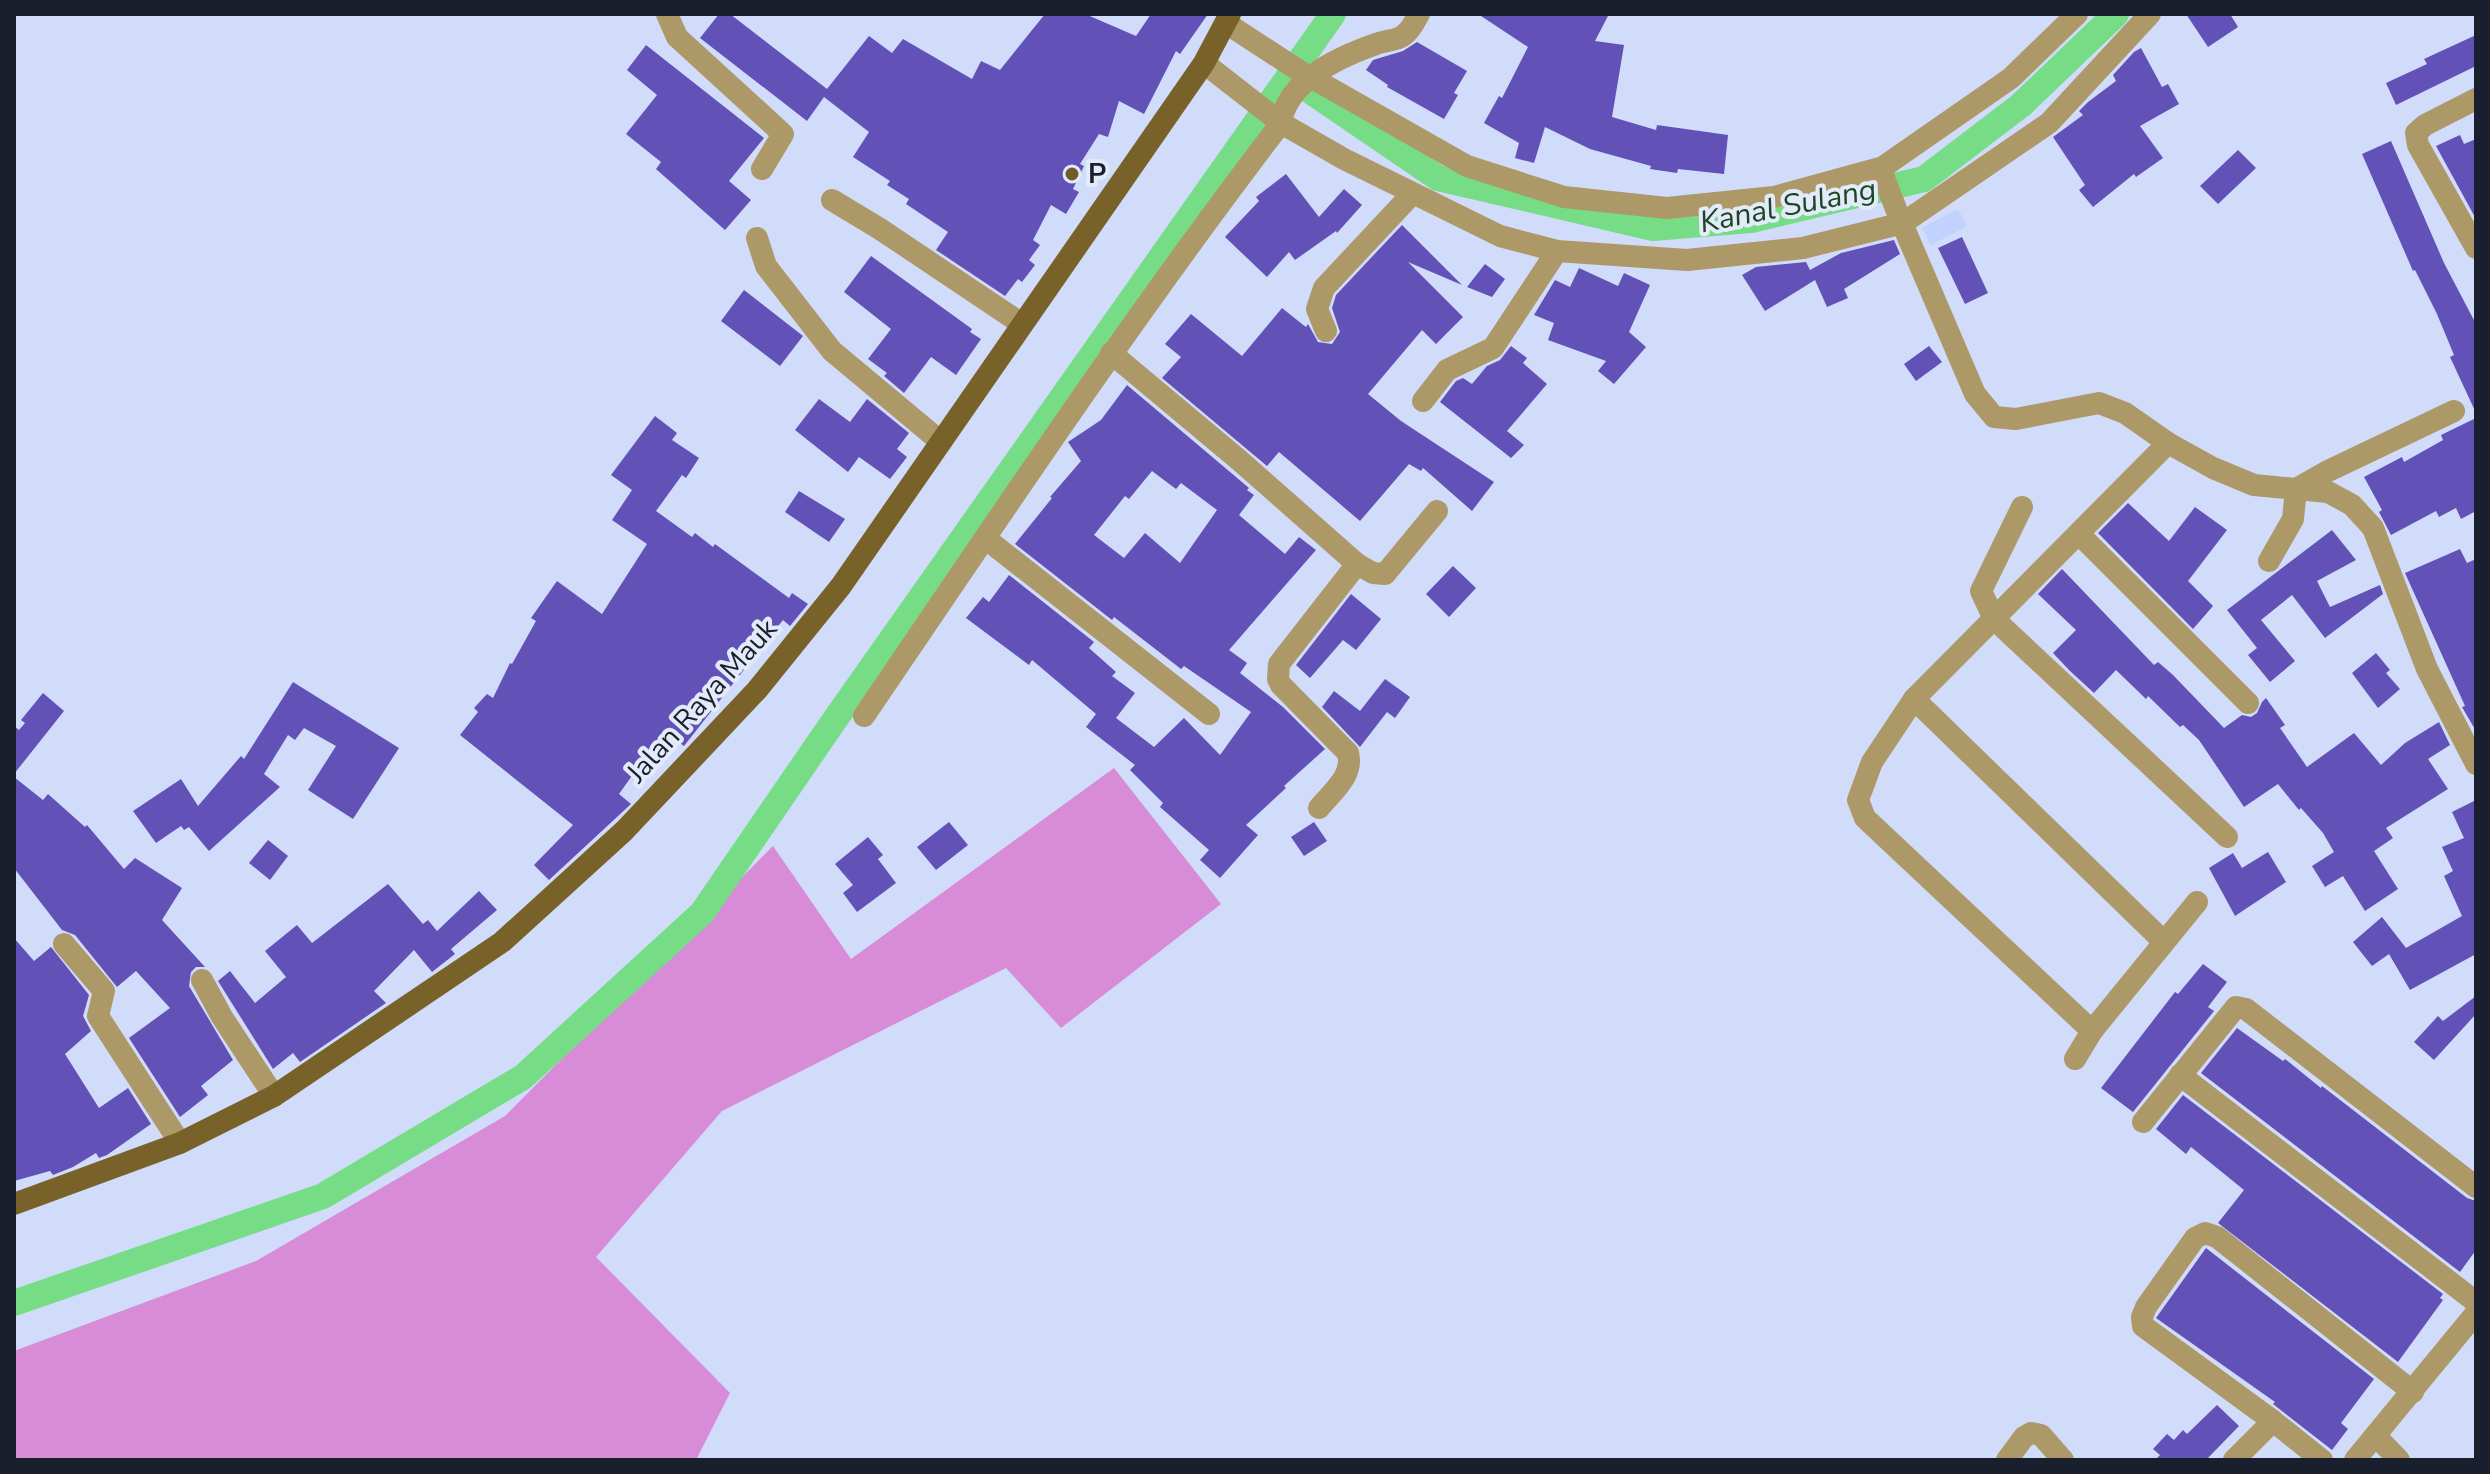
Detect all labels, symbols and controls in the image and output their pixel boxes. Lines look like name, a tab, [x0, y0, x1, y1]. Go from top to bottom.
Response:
place label: P	[1088, 155, 1106, 193]
marker: P	[1063, 165, 1081, 183]
water label: Kanal Sulang	[1696, 169, 1880, 243]
street label: Jalan Raya Mauk	[618, 610, 786, 792]

